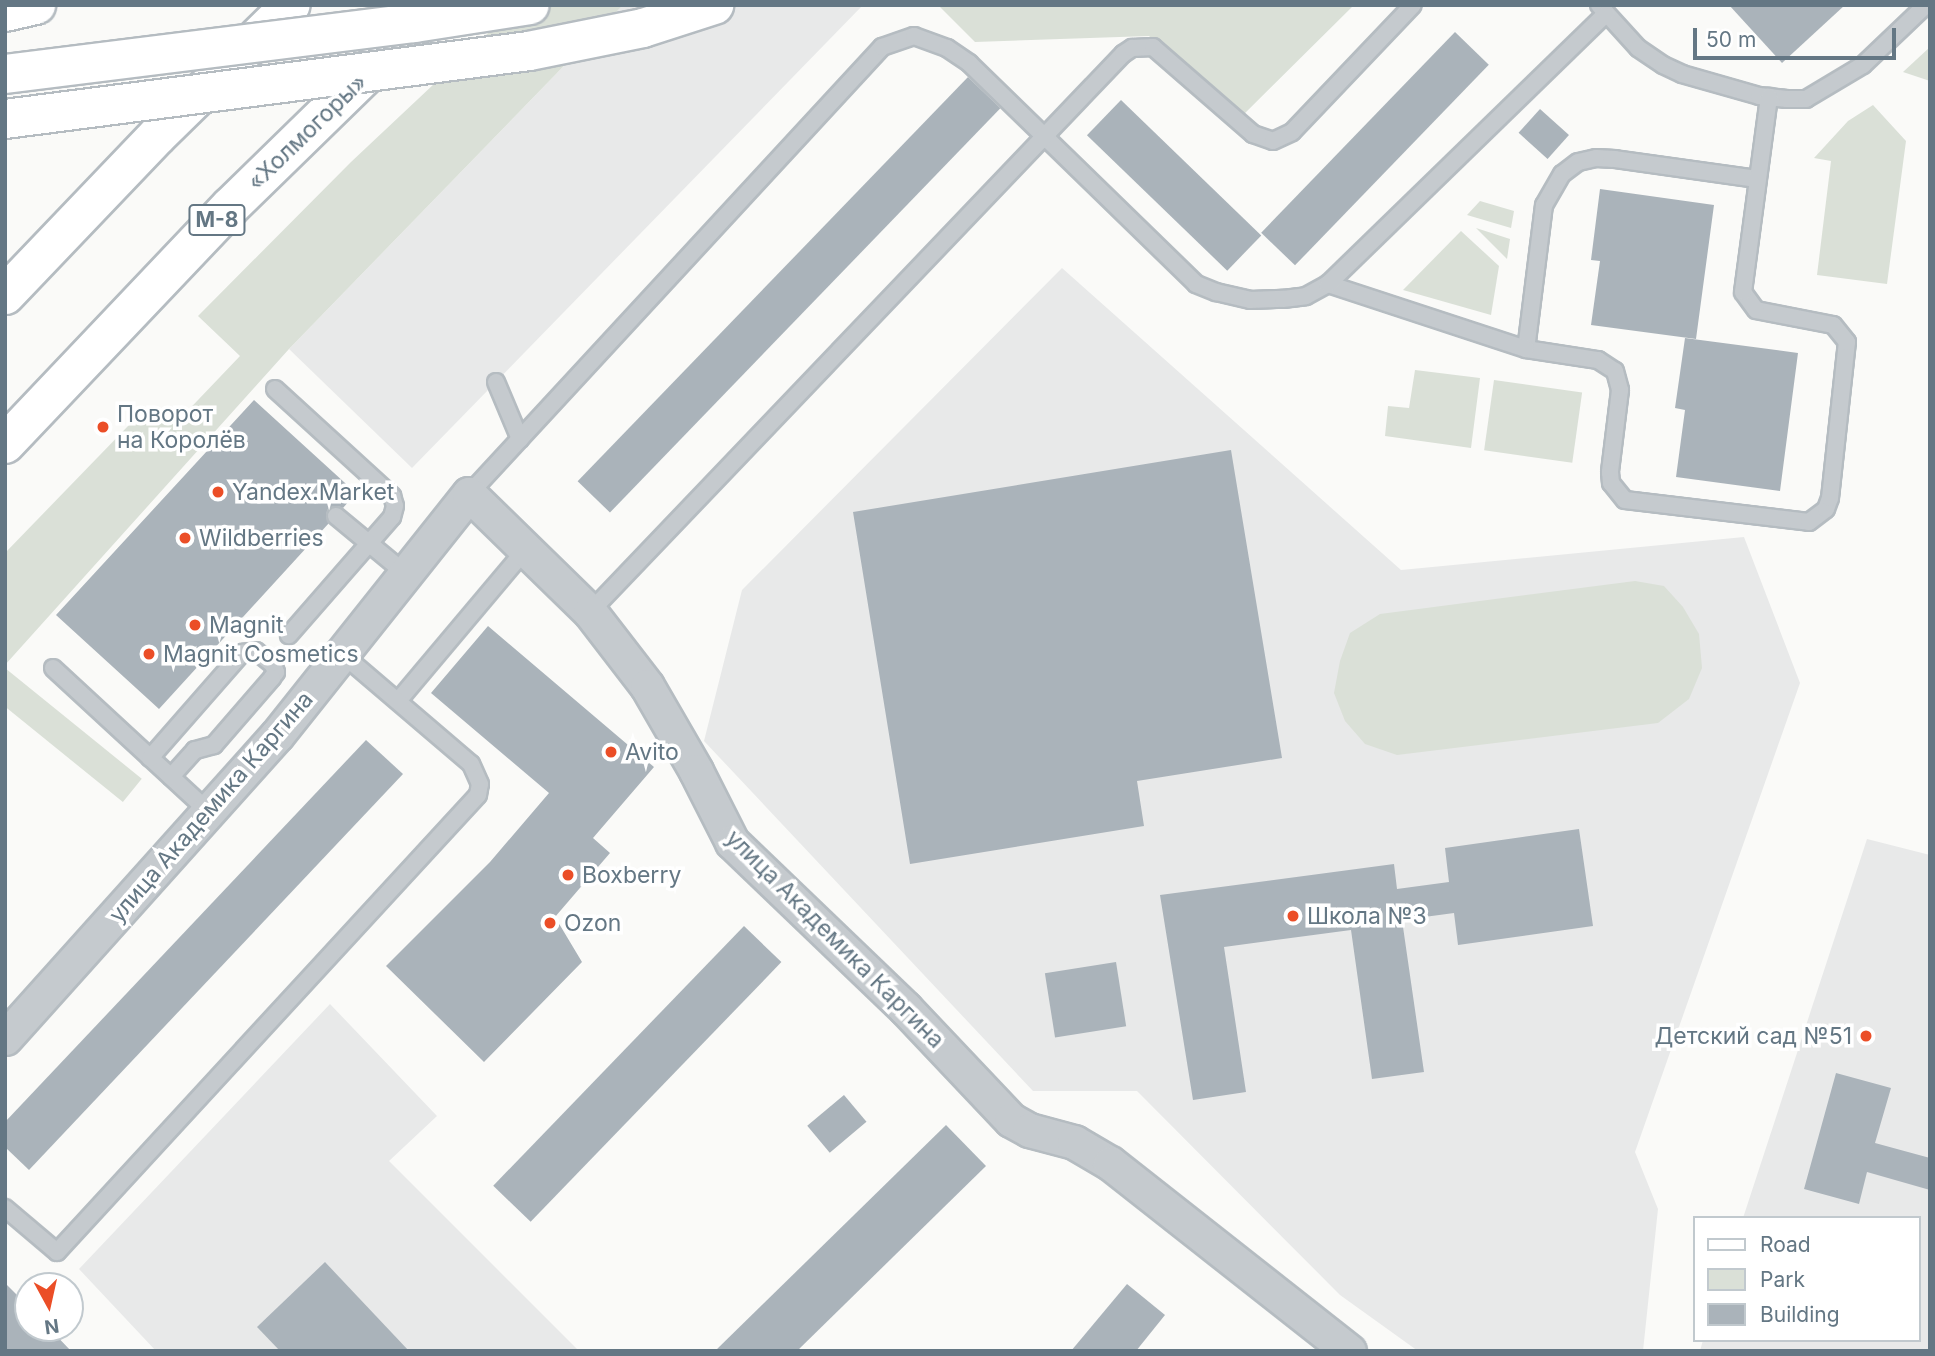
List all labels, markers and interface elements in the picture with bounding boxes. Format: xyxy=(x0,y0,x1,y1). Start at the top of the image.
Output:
scale bar xyxy=(1697,14,1900,58)
text: 50 m xyxy=(1706,27,1756,52)
street label: «Холмогоры» xyxy=(242,68,372,196)
road number: М-8 xyxy=(187,202,247,238)
place label: Поворот на Королёв xyxy=(117,400,246,454)
marker: Поворот на Королёв xyxy=(95,419,111,435)
place label: Yandex.Market xyxy=(232,478,394,506)
marker: Yandex.Market xyxy=(210,484,226,500)
place label: Wildberries xyxy=(199,524,324,552)
marker: Wildberries xyxy=(177,530,193,546)
place label: Magnit xyxy=(209,611,283,639)
marker: Magnit xyxy=(187,617,203,633)
place label: Magnit Cosmetics xyxy=(163,640,359,668)
marker: Magnit Cosmetics xyxy=(141,646,157,662)
street label: улица Академика Каргина xyxy=(103,686,319,928)
place label: Avito xyxy=(625,738,679,766)
marker: Avito xyxy=(603,744,619,760)
street label: улица Академика Каргина xyxy=(720,824,950,1054)
place label: Boxberry xyxy=(582,861,681,889)
marker: Boxberry xyxy=(560,867,576,883)
place label: Школа №3 xyxy=(1307,902,1427,930)
marker: Школа №3 xyxy=(1285,908,1301,924)
place label: Ozon xyxy=(564,909,621,937)
marker: Ozon xyxy=(542,915,558,931)
place label: Детский сад №51 xyxy=(1654,1022,1852,1050)
marker: Детский сад №51 xyxy=(1858,1028,1874,1044)
legend xyxy=(1694,1216,1921,1342)
text: Road xyxy=(1760,1232,1811,1257)
text: Park xyxy=(1760,1267,1805,1292)
north arrow xyxy=(14,1272,84,1342)
text: Building xyxy=(1760,1302,1840,1327)
text: N xyxy=(43,1314,60,1339)

